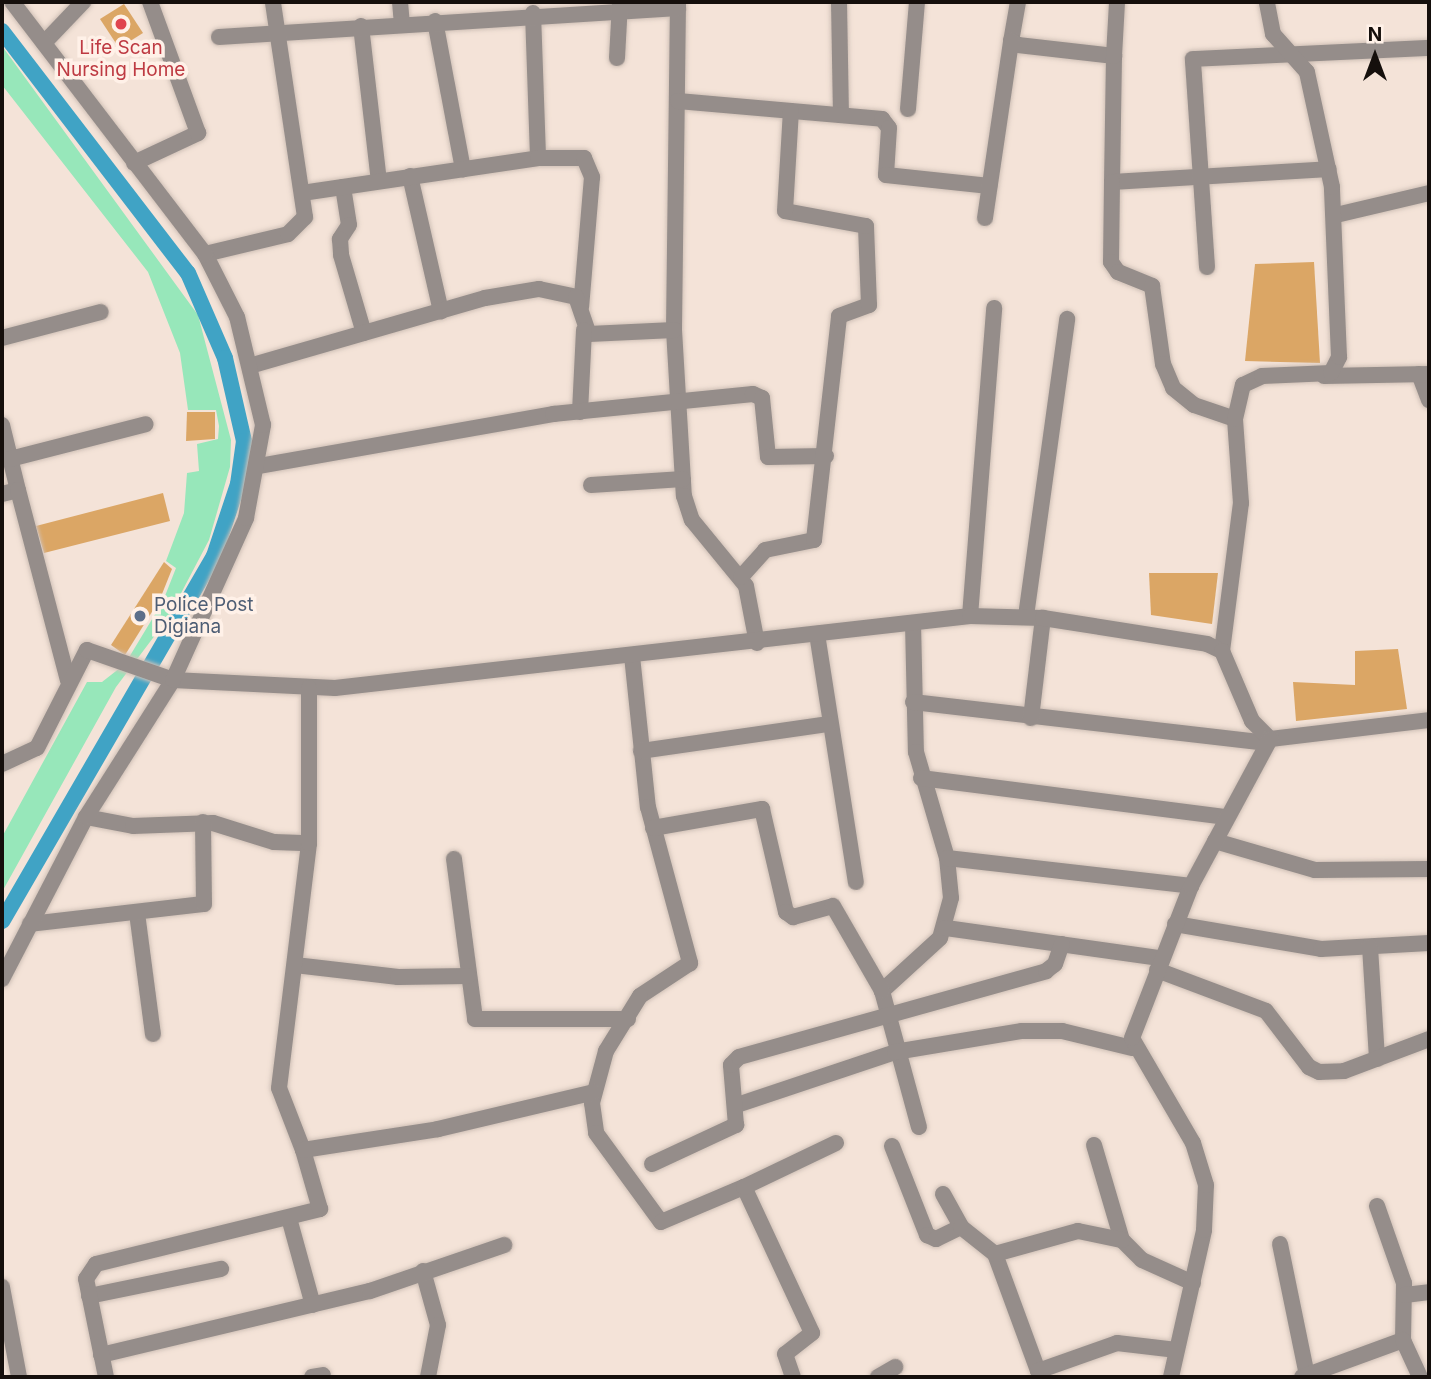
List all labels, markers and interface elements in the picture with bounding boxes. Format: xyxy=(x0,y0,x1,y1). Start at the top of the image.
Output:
marker: Life Scan Nursing Home xyxy=(111,14,131,34)
north arrow xyxy=(1340,21,1410,91)
text: N xyxy=(1368,23,1382,46)
place label: Life Scan Nursing Home xyxy=(57,37,185,81)
place label: Police Post Digiana xyxy=(154,594,254,638)
marker: Police Post Digiana xyxy=(132,608,148,624)

